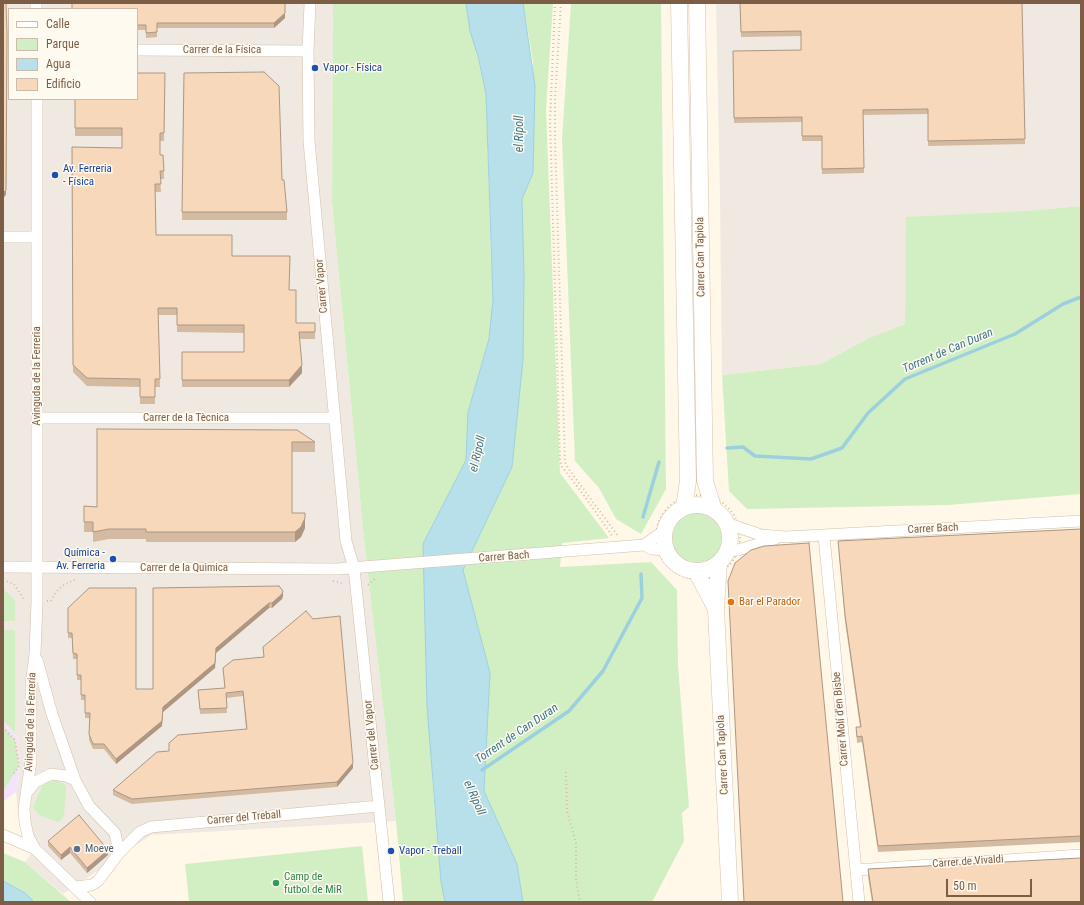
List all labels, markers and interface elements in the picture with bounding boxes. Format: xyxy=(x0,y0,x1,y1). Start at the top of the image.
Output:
legend xyxy=(8,8,138,100)
text: Calle xyxy=(46,17,70,31)
text: Parque xyxy=(46,37,79,51)
street label: Carrer de la Física xyxy=(183,43,261,57)
text: Agua xyxy=(46,57,70,71)
place label: Vapor - Física xyxy=(323,61,382,75)
marker: Vapor - Física xyxy=(310,63,320,73)
text: Edificio xyxy=(46,77,81,91)
water label: el Ripoll xyxy=(513,116,527,152)
place label: Av. Ferreria - Física xyxy=(63,162,112,188)
marker: Av. Ferreria - Física xyxy=(50,170,60,180)
street label: Carrer Can Tapiola xyxy=(694,217,708,297)
street label: Carrer Vapor xyxy=(313,258,331,314)
water label: Torrent de Can Duran xyxy=(901,325,995,377)
street label: Avinguda de la Ferreria xyxy=(30,326,44,426)
street label: Carrer de la Tècnica xyxy=(143,411,229,425)
water label: el Ripoll xyxy=(467,435,489,473)
street label: Carrer Bach xyxy=(907,521,959,537)
place label: Química - Av. Ferreria xyxy=(56,546,105,572)
street label: Carrer Bach xyxy=(478,549,530,565)
marker: Química - Av. Ferreria xyxy=(108,554,118,564)
street label: Carrer de la Quimica xyxy=(140,561,228,575)
place label: Bar el Parador xyxy=(739,595,800,609)
marker: Bar el Parador xyxy=(726,597,736,607)
street label: Carrer Molí d'en Bisbe xyxy=(830,671,852,767)
street label: Avinguda de la Ferreria xyxy=(23,672,39,772)
street label: Carrer del Vapor xyxy=(362,699,382,771)
water label: Torrent de Can Duran xyxy=(473,701,561,767)
street label: Carrer Can Tapiola xyxy=(714,715,732,795)
water label: el Ripoll xyxy=(460,778,488,818)
street label: Carrer del Treball xyxy=(206,808,282,828)
place label: Moeve xyxy=(85,842,114,856)
marker: Moeve xyxy=(72,844,82,854)
place label: Vapor - Treball xyxy=(399,844,462,858)
marker: Vapor - Treball xyxy=(386,846,396,856)
street label: Carrer de Vivaldi xyxy=(932,853,1004,871)
place label: Camp de futbol de MiR xyxy=(284,870,342,896)
scale bar xyxy=(948,871,1034,897)
marker: Camp de futbol de MiR xyxy=(271,878,281,888)
text: 50 m xyxy=(953,879,977,893)

